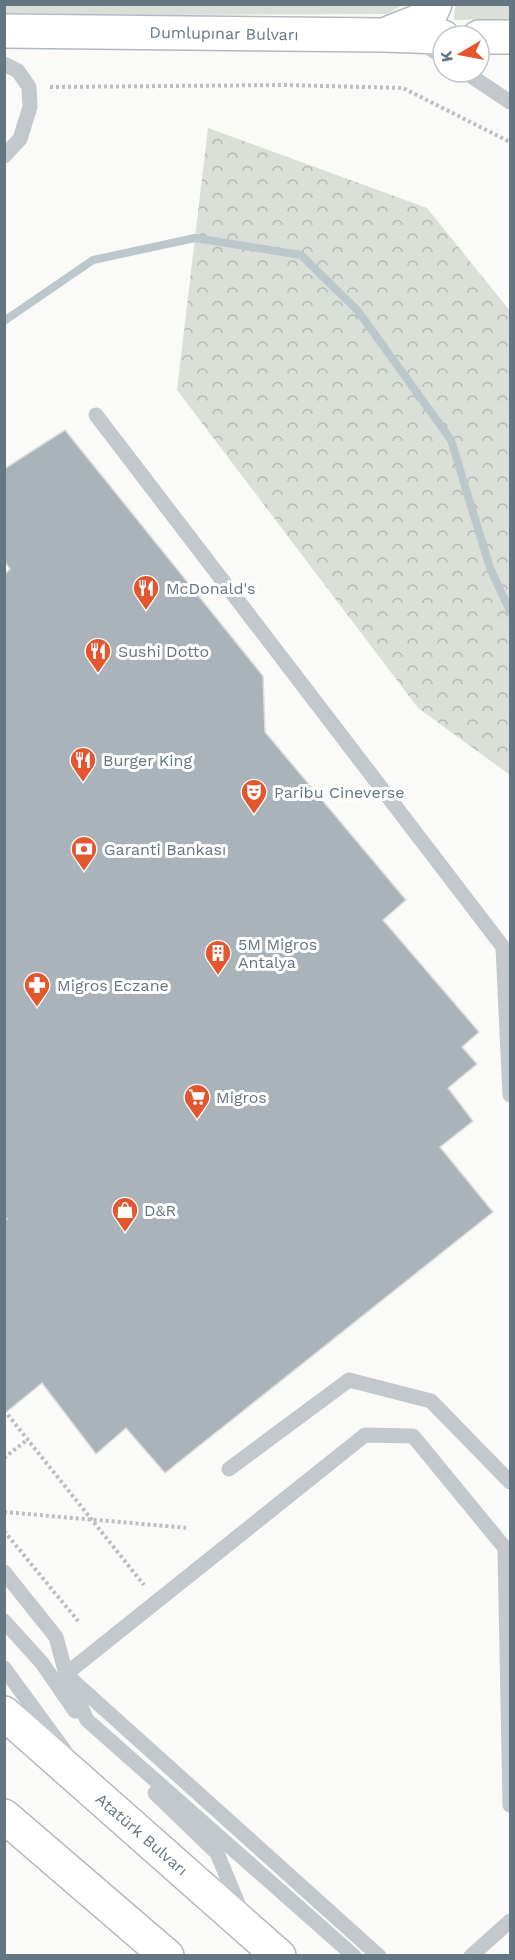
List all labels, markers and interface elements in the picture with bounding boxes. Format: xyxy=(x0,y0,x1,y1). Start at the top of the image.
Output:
street label: Dumlupınar Bulvarı xyxy=(149,23,299,44)
north arrow xyxy=(431,24,491,84)
text: K xyxy=(436,49,457,64)
restaurant icon: McDonald's xyxy=(131,573,161,611)
place label: McDonald's xyxy=(166,579,256,598)
restaurant icon: Sushi Dotto xyxy=(83,636,113,674)
place label: Sushi Dotto xyxy=(118,642,209,661)
restaurant icon: Burger King xyxy=(68,745,98,783)
place label: Burger King xyxy=(103,751,192,770)
theatre icon: Paribu Cineverse xyxy=(239,777,269,815)
place label: Paribu Cineverse xyxy=(274,783,405,802)
bank icon: Garanti Bankası xyxy=(69,834,99,872)
place label: Garanti Bankası xyxy=(104,840,226,859)
place label: 5M Migros Antalya xyxy=(238,935,317,972)
building icon: 5M Migros Antalya xyxy=(203,938,233,976)
pharmacy icon: Migros Eczane xyxy=(22,970,52,1008)
place label: Migros Eczane xyxy=(57,976,169,995)
supermarket icon: Migros xyxy=(182,1082,212,1120)
place label: Migros xyxy=(216,1088,267,1107)
shop icon: D&R xyxy=(110,1195,140,1233)
place label: D&R xyxy=(144,1201,176,1220)
street label: Atatürk Bulvarı xyxy=(92,1789,192,1879)

